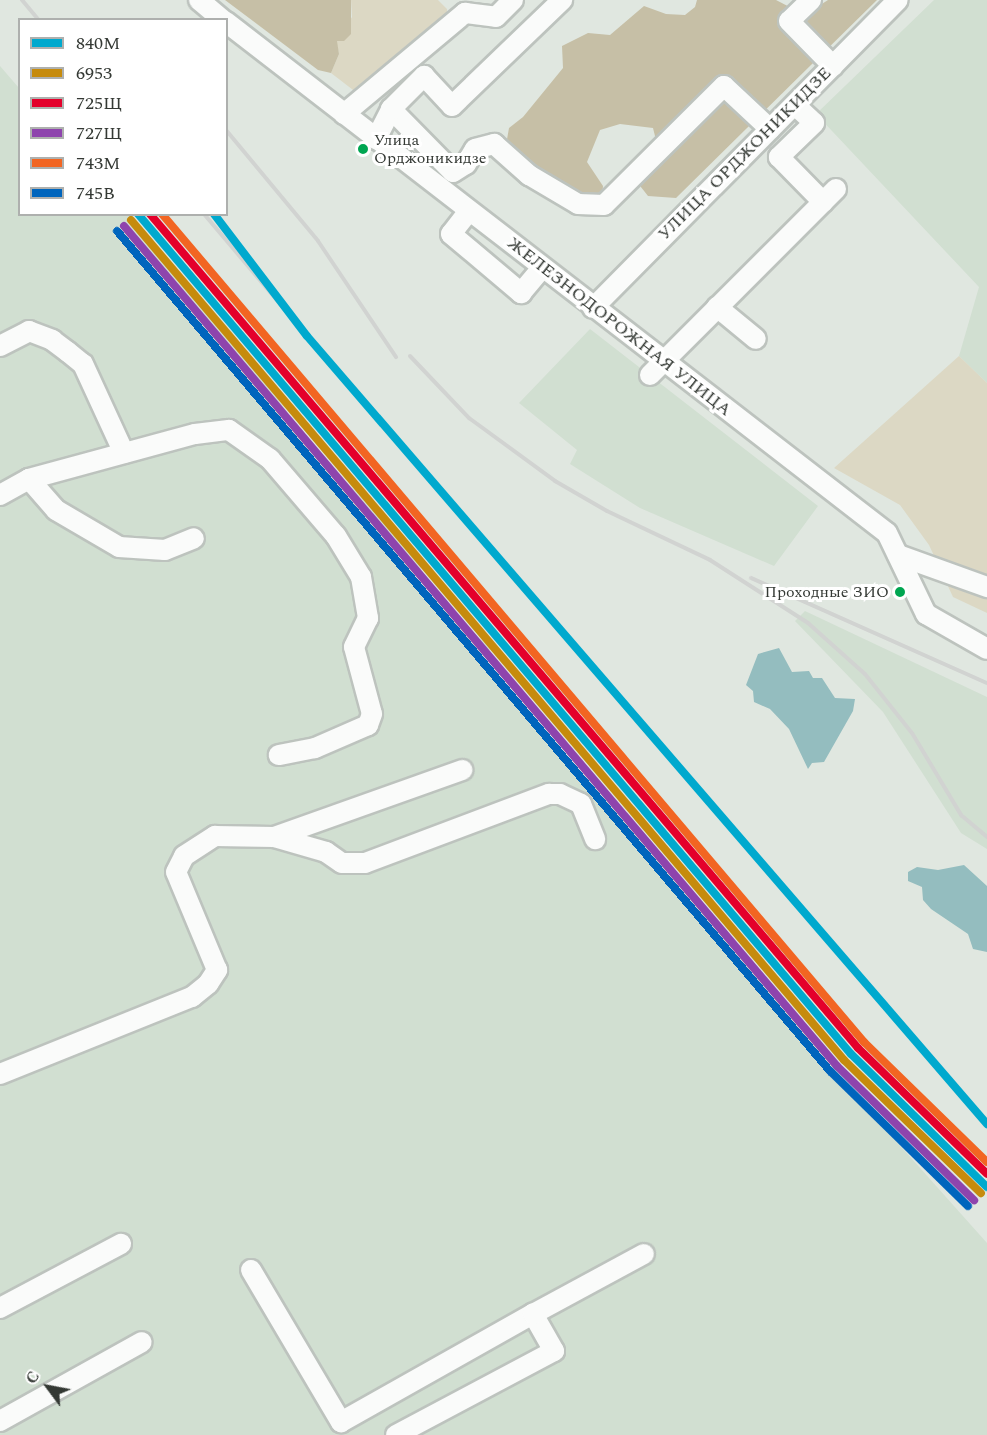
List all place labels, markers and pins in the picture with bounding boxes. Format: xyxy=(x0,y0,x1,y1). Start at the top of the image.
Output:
place label: Улица Орджоникидзе xyxy=(374,130,486,168)
marker: Улица Орджоникидзе xyxy=(357,143,369,155)
place label: Проходные ЗИО xyxy=(764,582,889,602)
marker: Проходные ЗИО xyxy=(894,586,906,598)

